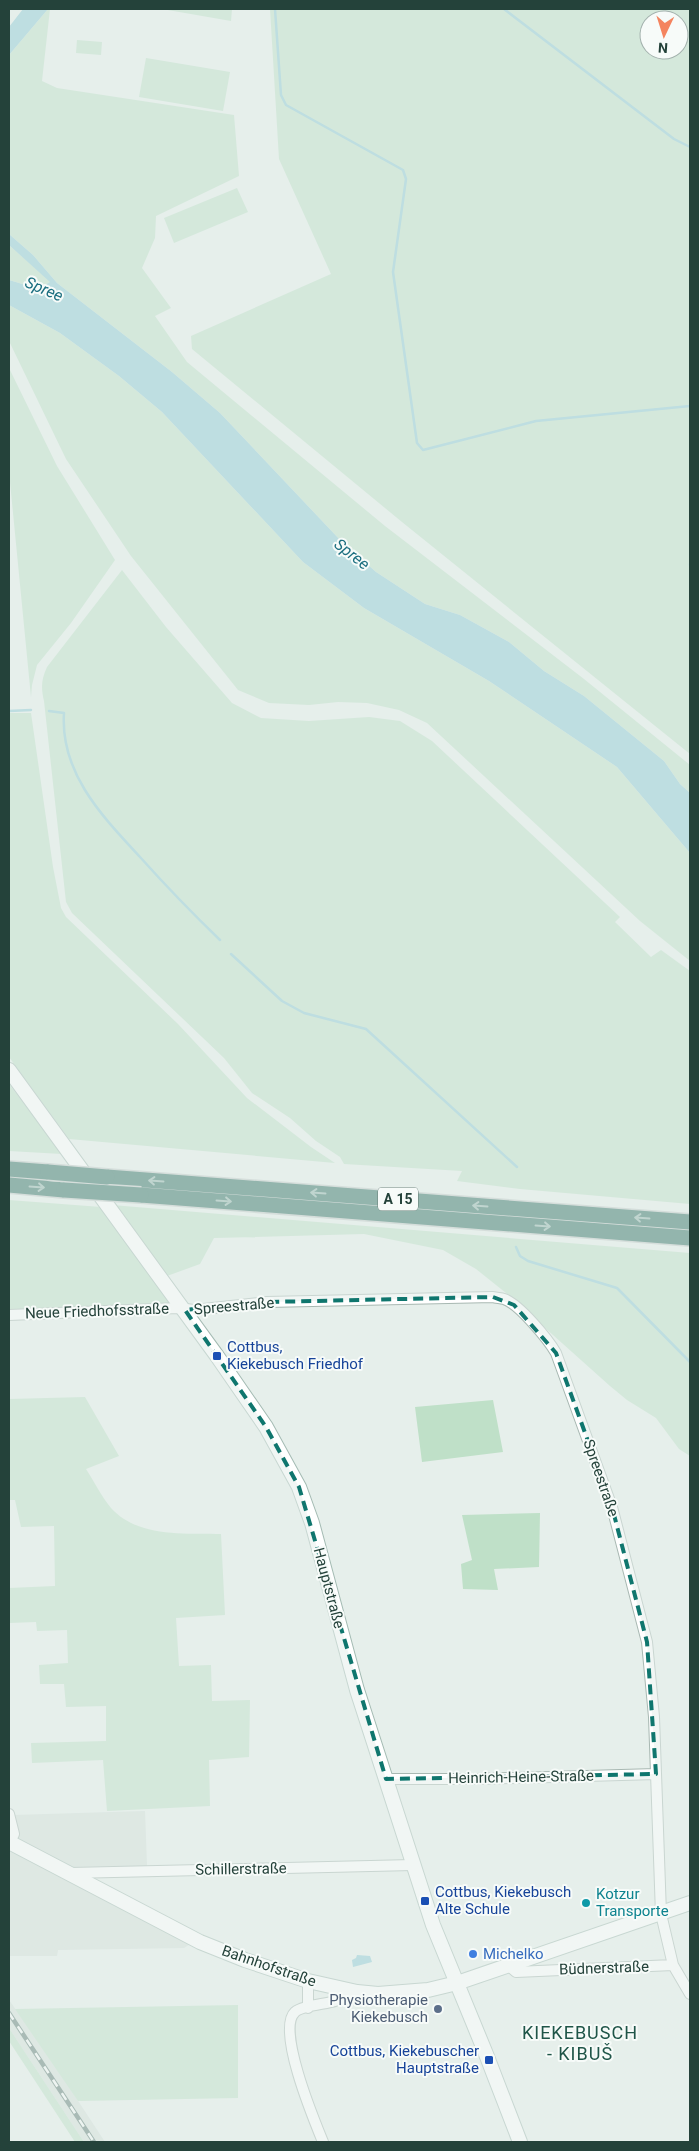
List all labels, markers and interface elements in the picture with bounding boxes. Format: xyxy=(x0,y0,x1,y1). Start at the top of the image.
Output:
north arrow xyxy=(639,10,689,60)
text: N xyxy=(658,40,669,56)
water label: Spree xyxy=(22,273,66,305)
water label: Spree xyxy=(331,534,373,574)
one-way arrow xyxy=(148,1176,164,1185)
one-way arrow xyxy=(28,1183,44,1192)
one-way arrow xyxy=(310,1188,326,1198)
road number: A 15 xyxy=(378,1188,418,1210)
one-way arrow xyxy=(216,1197,232,1206)
one-way arrow xyxy=(472,1201,488,1210)
one-way arrow xyxy=(634,1214,650,1223)
one-way arrow xyxy=(535,1222,551,1231)
street label: Spreestraße xyxy=(193,1294,275,1318)
street label: Neue Friedhofsstraße xyxy=(25,1299,169,1323)
place label: Cottbus, Kiekebusch Friedhof xyxy=(227,1338,364,1373)
marker: Cottbus, Kiekebusch Friedhof xyxy=(211,1350,223,1362)
street label: Spreestraße xyxy=(579,1437,623,1519)
street label: Hauptstraße xyxy=(310,1546,348,1630)
street label: Heinrich-Heine-Straße xyxy=(448,1767,594,1787)
street label: Schillerstraße xyxy=(195,1859,287,1879)
place label: Cottbus, Kiekebusch Alte Schule xyxy=(435,1883,571,1918)
place label: Kotzur Transporte xyxy=(596,1885,669,1920)
marker: Cottbus, Kiekebusch Alte Schule xyxy=(419,1895,431,1907)
marker: Kotzur Transporte xyxy=(580,1897,592,1909)
street label: Bahnhofstraße xyxy=(219,1941,319,1991)
place label: Michelko xyxy=(483,1945,544,1963)
marker: Michelko xyxy=(467,1948,479,1960)
street label: Büdnerstraße xyxy=(559,1957,649,1979)
place label: Physiotherapie Kiekebusch xyxy=(329,1991,428,2026)
marker: Physiotherapie Kiekebusch xyxy=(432,2003,444,2015)
district label: KIEKEBUSCH - KIBUŠ xyxy=(522,2022,638,2064)
place label: Cottbus, Kiekebuscher Hauptstraße xyxy=(330,2042,479,2077)
marker: Cottbus, Kiekebuscher Hauptstraße xyxy=(483,2054,495,2066)

